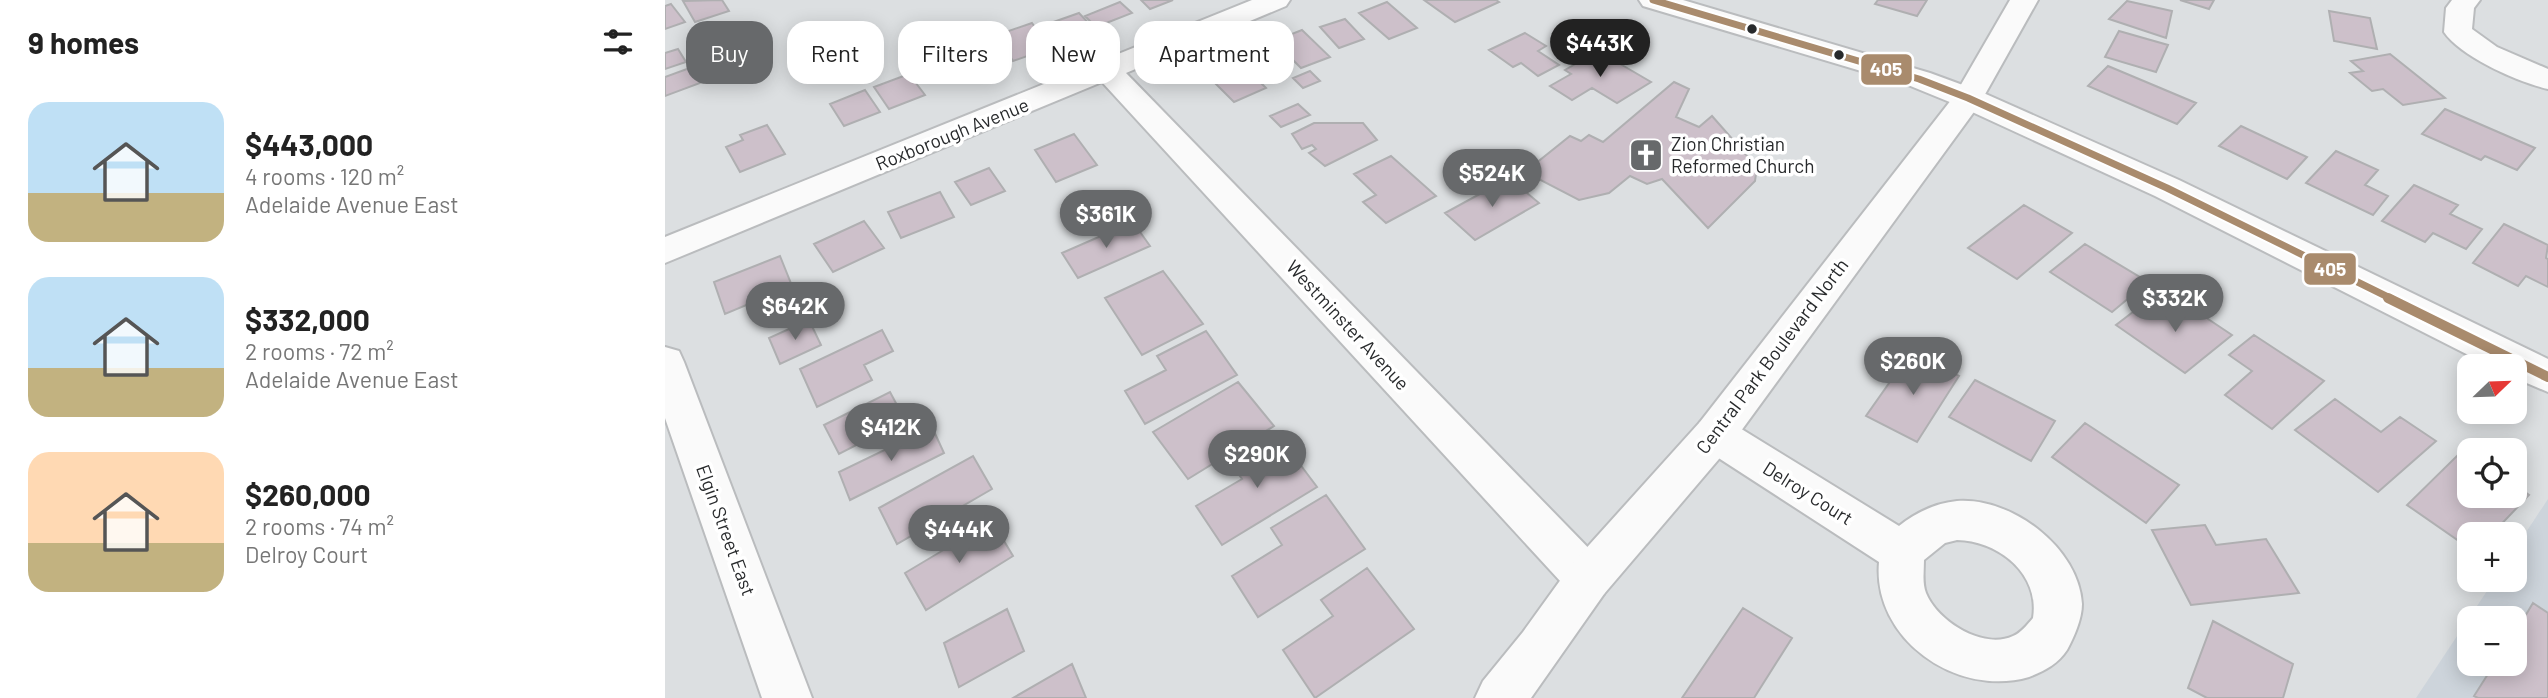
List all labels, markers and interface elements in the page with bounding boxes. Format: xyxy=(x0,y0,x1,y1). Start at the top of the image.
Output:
pin: $443K xyxy=(1551,20,1649,79)
chip: Buy xyxy=(686,21,773,84)
chip: Rent xyxy=(787,21,884,84)
chip: Filters xyxy=(898,21,1012,84)
chip: New xyxy=(1026,21,1120,84)
chip: Apartment xyxy=(1134,21,1294,84)
unlabelled marker xyxy=(1745,22,1759,36)
icon: filters xyxy=(599,23,637,61)
text: 9 homes xyxy=(28,24,139,60)
text: $443K xyxy=(1566,28,1634,56)
unlabelled marker xyxy=(1832,48,1846,62)
line badge: 405 xyxy=(1860,53,1913,86)
text: 405 xyxy=(1870,57,1902,80)
street label: Roxborough Avenue xyxy=(872,92,1032,175)
text: $443,000 xyxy=(245,126,373,162)
icon: home xyxy=(84,130,168,214)
place label: Zion Christian Reformed Church xyxy=(1671,132,1815,177)
church icon: Zion Christian Reformed Church xyxy=(1627,136,1665,174)
pin: $524K xyxy=(1443,150,1541,209)
text: $524K xyxy=(1459,158,1525,186)
text: 4 rooms · 120 m² xyxy=(245,162,404,190)
text: Adelaide Avenue East xyxy=(245,190,459,218)
pin: $361K xyxy=(1057,190,1155,250)
text: $361K xyxy=(1076,199,1136,227)
line badge: 405 xyxy=(2303,252,2357,286)
street label: Central Park Boulevard North xyxy=(1691,254,1853,458)
street label: Westminster Avenue xyxy=(1282,255,1415,394)
text: 405 xyxy=(2314,257,2346,280)
pin: $332K xyxy=(2126,274,2224,334)
pin: $642K xyxy=(746,282,844,342)
text: $332K xyxy=(2142,283,2208,311)
text: $642K xyxy=(762,291,828,319)
text: $332,000 xyxy=(245,301,370,337)
icon: home xyxy=(84,305,168,389)
text: 2 rooms · 72 m² xyxy=(245,337,394,365)
pin: $260K xyxy=(1864,338,1962,397)
text: $260K xyxy=(1880,346,1946,374)
north arrow xyxy=(2457,354,2527,424)
map controls xyxy=(2457,354,2527,676)
text: Adelaide Avenue East xyxy=(245,365,459,393)
pin: $412K xyxy=(842,404,940,463)
text: $412K xyxy=(861,412,921,440)
pin: $290K xyxy=(1208,430,1306,490)
button: locate xyxy=(2457,438,2527,508)
text: $290K xyxy=(1224,439,1290,467)
street label: Delroy Court xyxy=(1759,456,1858,529)
street label: Elgin Street East xyxy=(692,461,761,599)
text: $260,000 xyxy=(245,476,371,512)
icon: home xyxy=(84,480,168,564)
pin: $444K xyxy=(910,505,1008,565)
text: 2 rooms · 74 m² xyxy=(245,512,394,540)
text: $444K xyxy=(924,514,994,542)
button: + xyxy=(2457,522,2527,592)
text: Delroy Court xyxy=(245,540,368,568)
button: − xyxy=(2457,606,2527,676)

